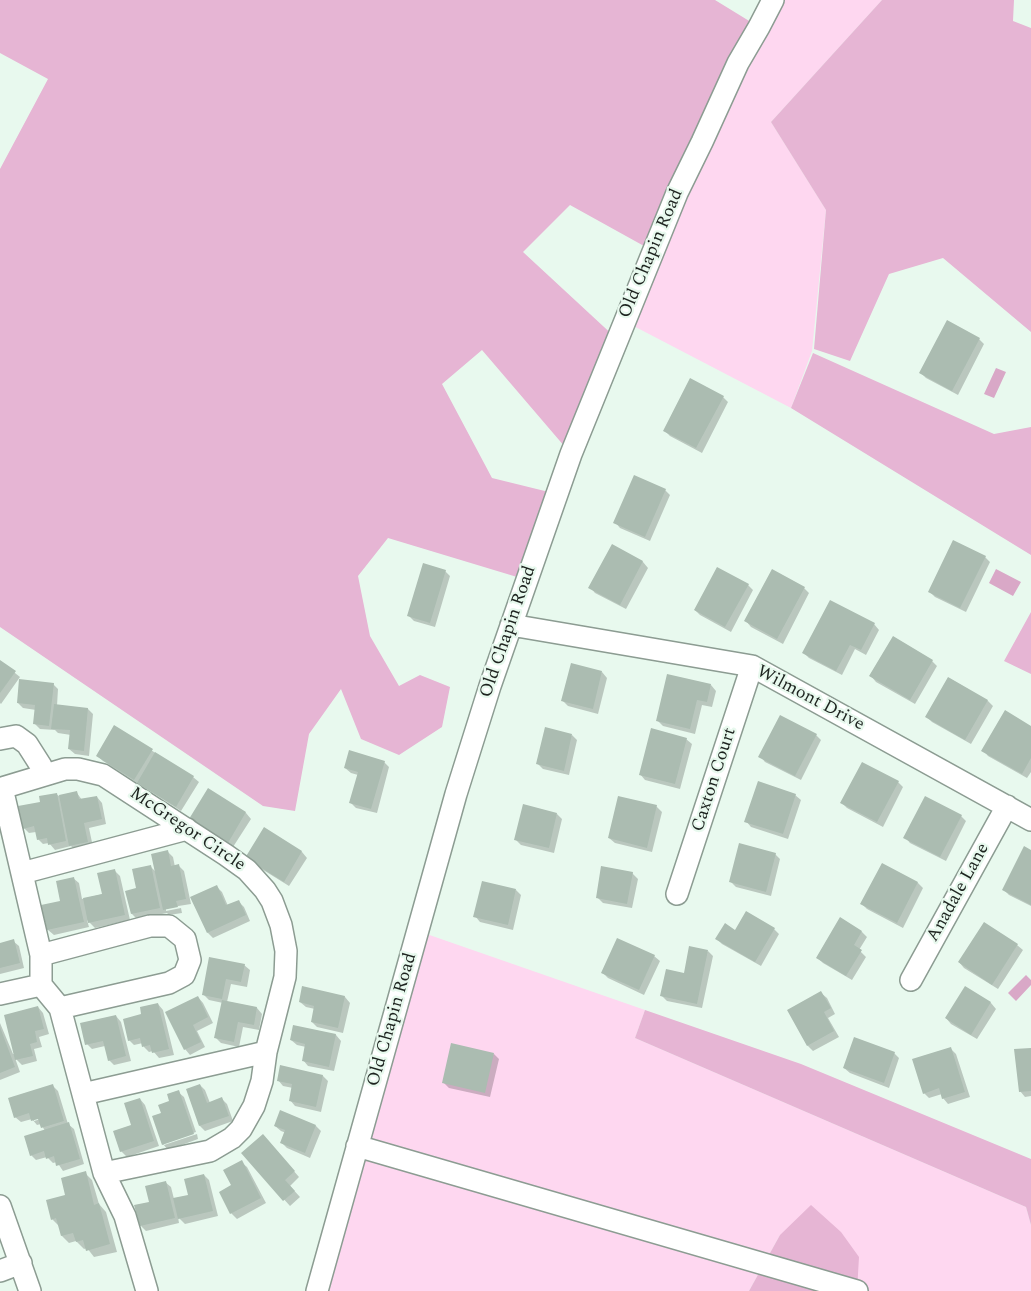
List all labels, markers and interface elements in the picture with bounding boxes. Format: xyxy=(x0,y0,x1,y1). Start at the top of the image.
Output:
street label: Old Chapin Road xyxy=(615,186,689,322)
street label: Old Chapin Road xyxy=(476,563,542,701)
street label: Wilmont Drive xyxy=(752,662,868,736)
street label: Caxton Court xyxy=(688,725,742,835)
street label: McGregor Circle xyxy=(125,783,249,877)
street label: Anadale Lane xyxy=(923,840,995,946)
street label: Old Chapin Road xyxy=(364,951,422,1089)

